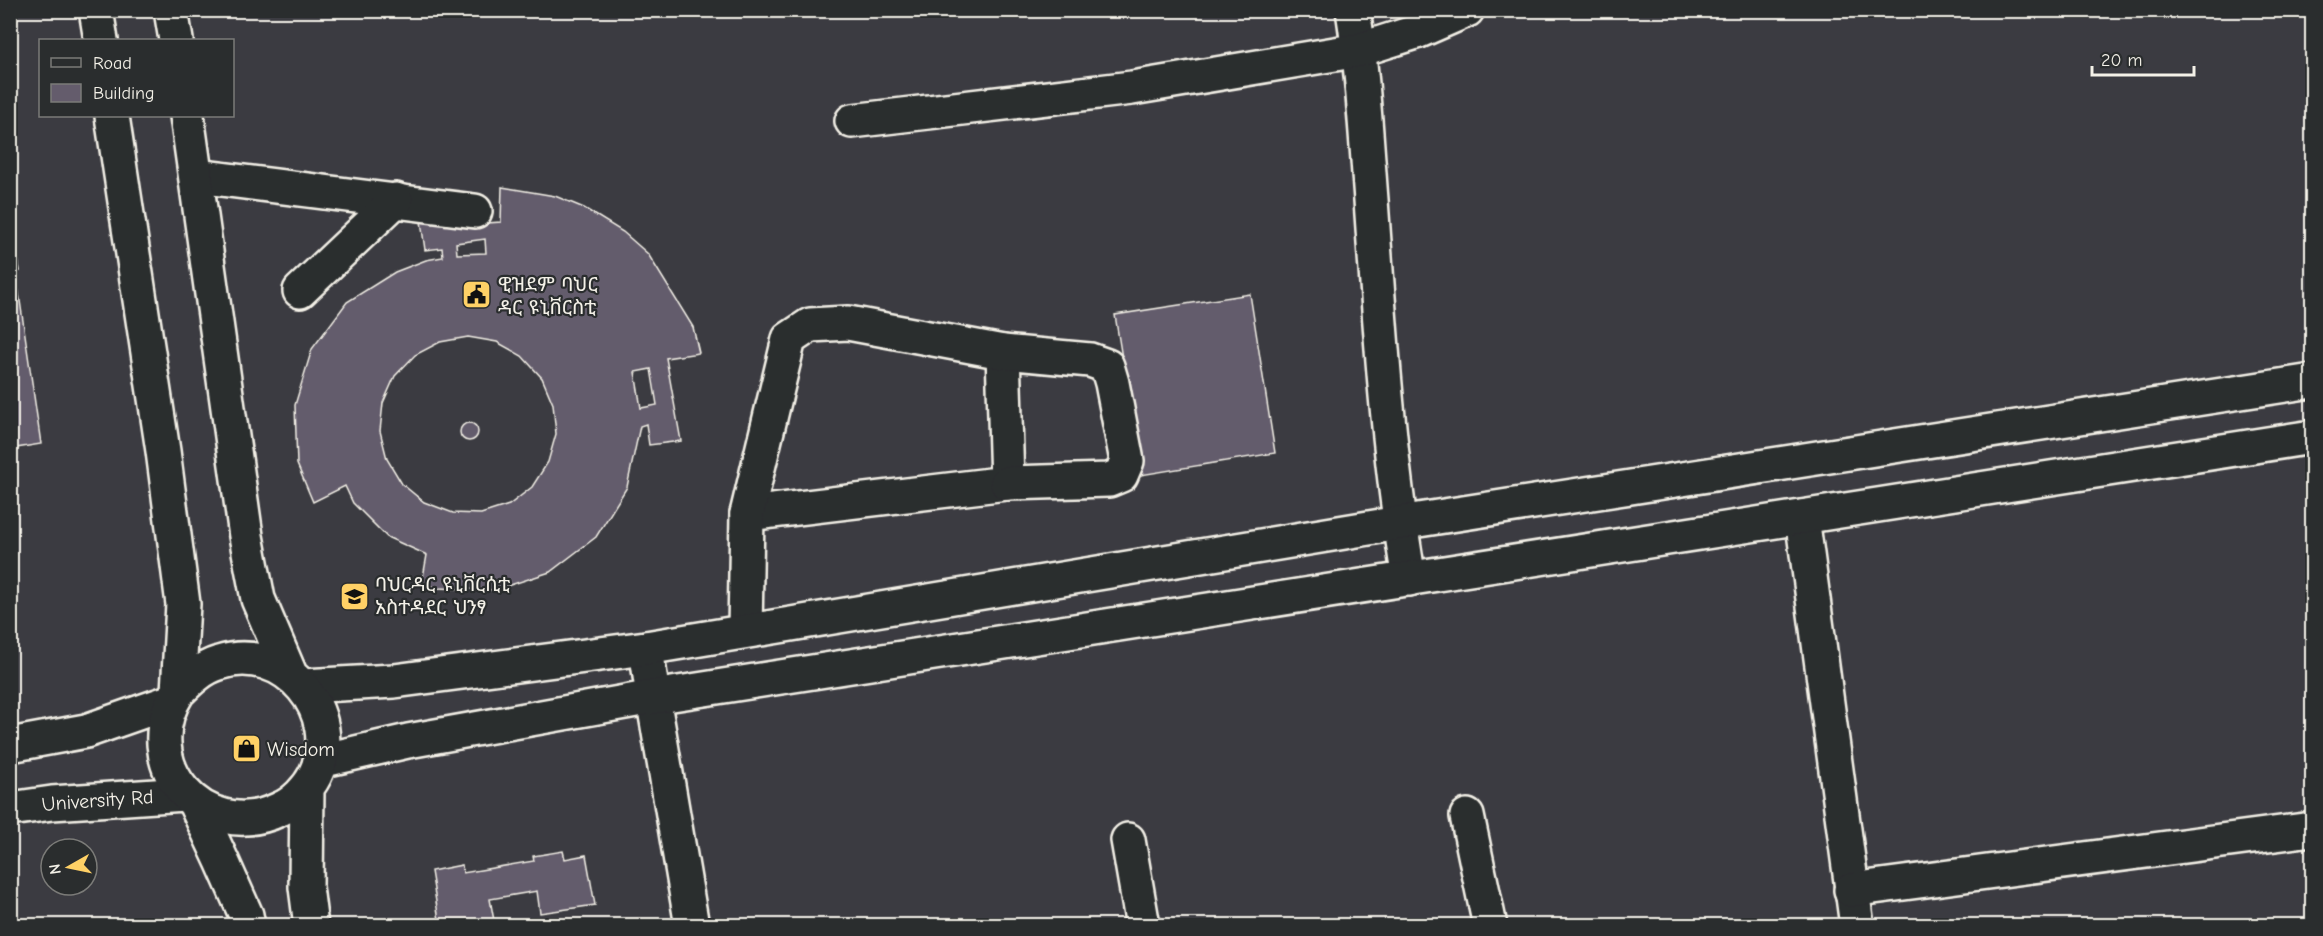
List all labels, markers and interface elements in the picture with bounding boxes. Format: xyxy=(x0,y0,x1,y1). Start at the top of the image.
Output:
legend xyxy=(39,39,234,117)
scale bar xyxy=(2092,39,2194,77)
text: 20 m xyxy=(2101,50,2142,71)
text: Road xyxy=(93,53,132,74)
text: Building xyxy=(93,83,155,104)
place label: ዊዝደም ባህር ዳር ዩኒቨርስቲ xyxy=(498,273,598,319)
public building icon: ዊዝደም ባህር ዳር ዩኒቨርስቲ xyxy=(461,279,493,311)
place label: ባህርዳር ዩኒቨርሲቲ አስተዳደር ህንፃ xyxy=(375,573,510,619)
school or university icon: ባህርዳር ዩኒቨርሲቲ አስተዳደር ህንፃ xyxy=(338,580,370,612)
shop icon: Wisdom xyxy=(230,733,262,765)
place label: Wisdom xyxy=(267,738,335,761)
street label: University Rd xyxy=(40,785,154,816)
north arrow xyxy=(39,837,99,897)
text: N xyxy=(45,863,65,876)

